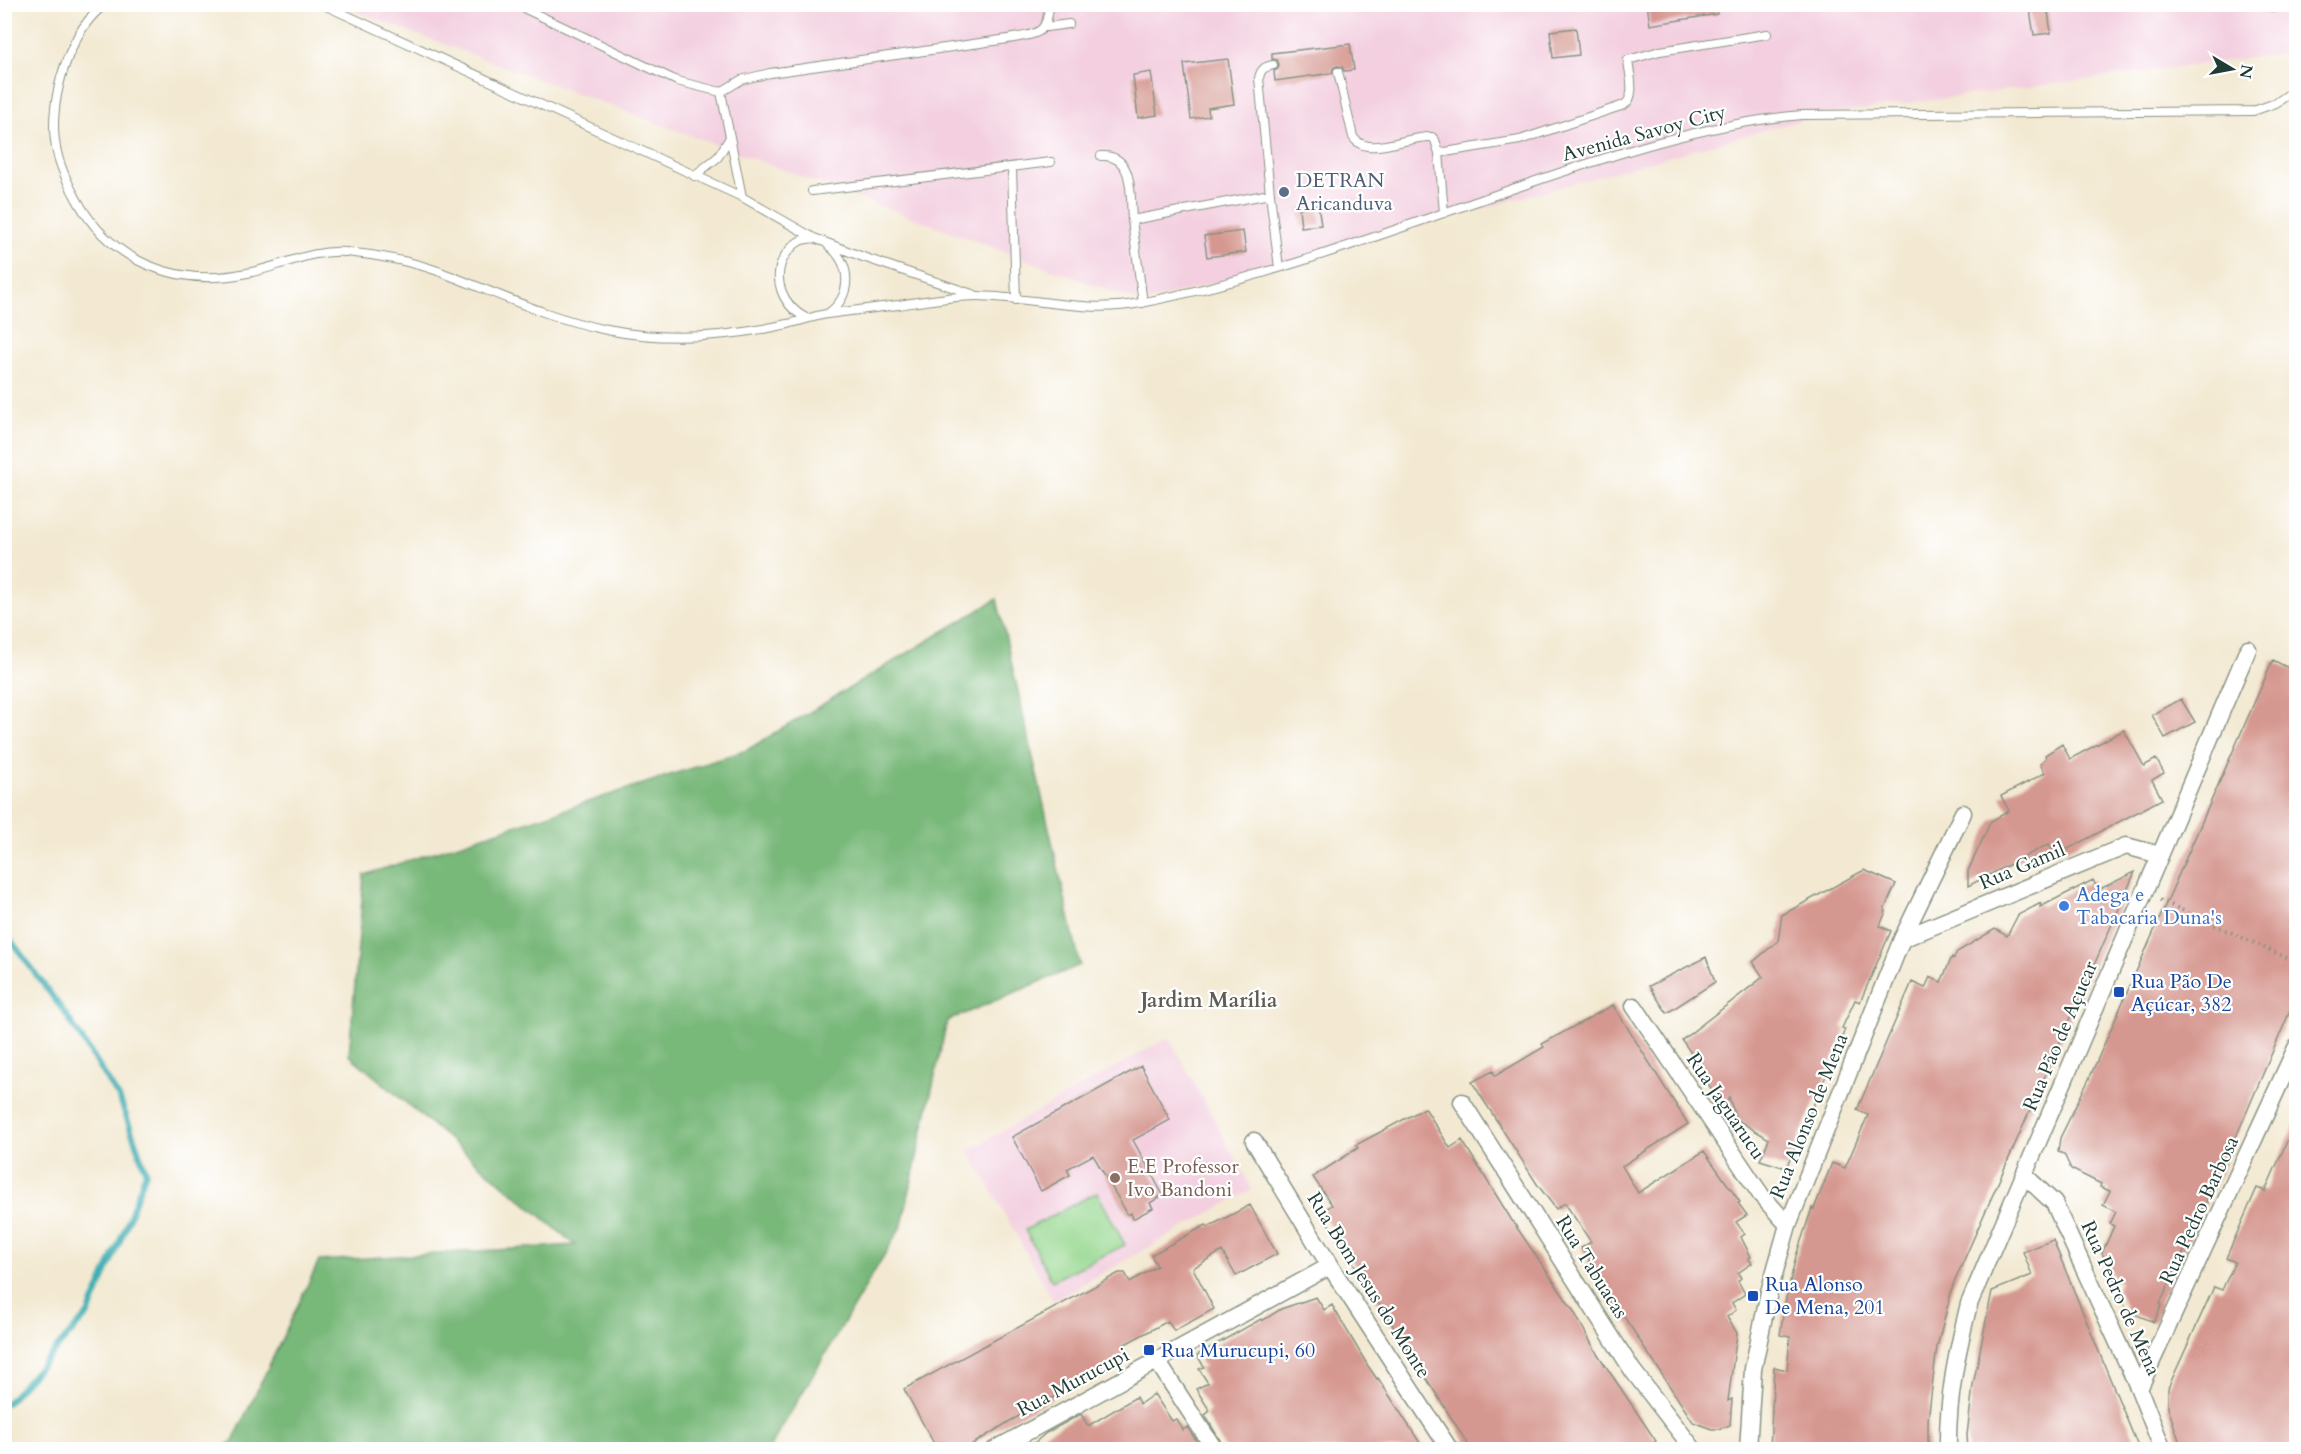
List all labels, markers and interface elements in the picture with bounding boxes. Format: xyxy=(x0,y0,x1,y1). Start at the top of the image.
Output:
north arrow xyxy=(2202,39,2262,99)
text: N xyxy=(2234,63,2258,80)
street label: Avenida Savoy City xyxy=(1559,98,1729,168)
place label: DETRAN Aricanduva xyxy=(1296,167,1393,217)
marker: DETRAN Aricanduva xyxy=(1277,185,1291,199)
street label: Rua Gamil xyxy=(1975,836,2069,896)
place label: Adega e Tabacaria Duna's xyxy=(2076,881,2222,931)
marker: Adega e Tabacaria Duna's xyxy=(2057,899,2071,913)
street label: Rua Pão de Açucar xyxy=(2016,956,2104,1115)
place label: Rua Pão De Açúcar, 382 xyxy=(2131,968,2232,1018)
marker: Rua Pão De Açúcar, 382 xyxy=(2112,985,2126,999)
district label: Jardim Marília xyxy=(1137,986,1278,1015)
street label: Rua Alonso de Mena xyxy=(1763,1029,1855,1203)
street label: Rua Jaguarucu xyxy=(1680,1047,1772,1165)
street label: Rua Pedro Barbosa xyxy=(2153,1131,2245,1288)
place label: E.E Professor Ivo Bandoni xyxy=(1127,1153,1239,1203)
marker: E.E Professor Ivo Bandoni xyxy=(1108,1171,1122,1185)
street label: Rua Bom Jesus do Monte xyxy=(1301,1187,1437,1383)
street label: Rua Tabuacas xyxy=(1550,1210,1634,1324)
street label: Rua Pedro de Mena xyxy=(2075,1216,2167,1380)
place label: Rua Alonso De Mena, 201 xyxy=(1765,1271,1885,1321)
marker: Rua Alonso De Mena, 201 xyxy=(1746,1289,1760,1303)
place label: Rua Murucupi, 60 xyxy=(1161,1337,1315,1364)
street label: Rua Murucupi xyxy=(1012,1341,1134,1423)
marker: Rua Murucupi, 60 xyxy=(1142,1343,1156,1357)

